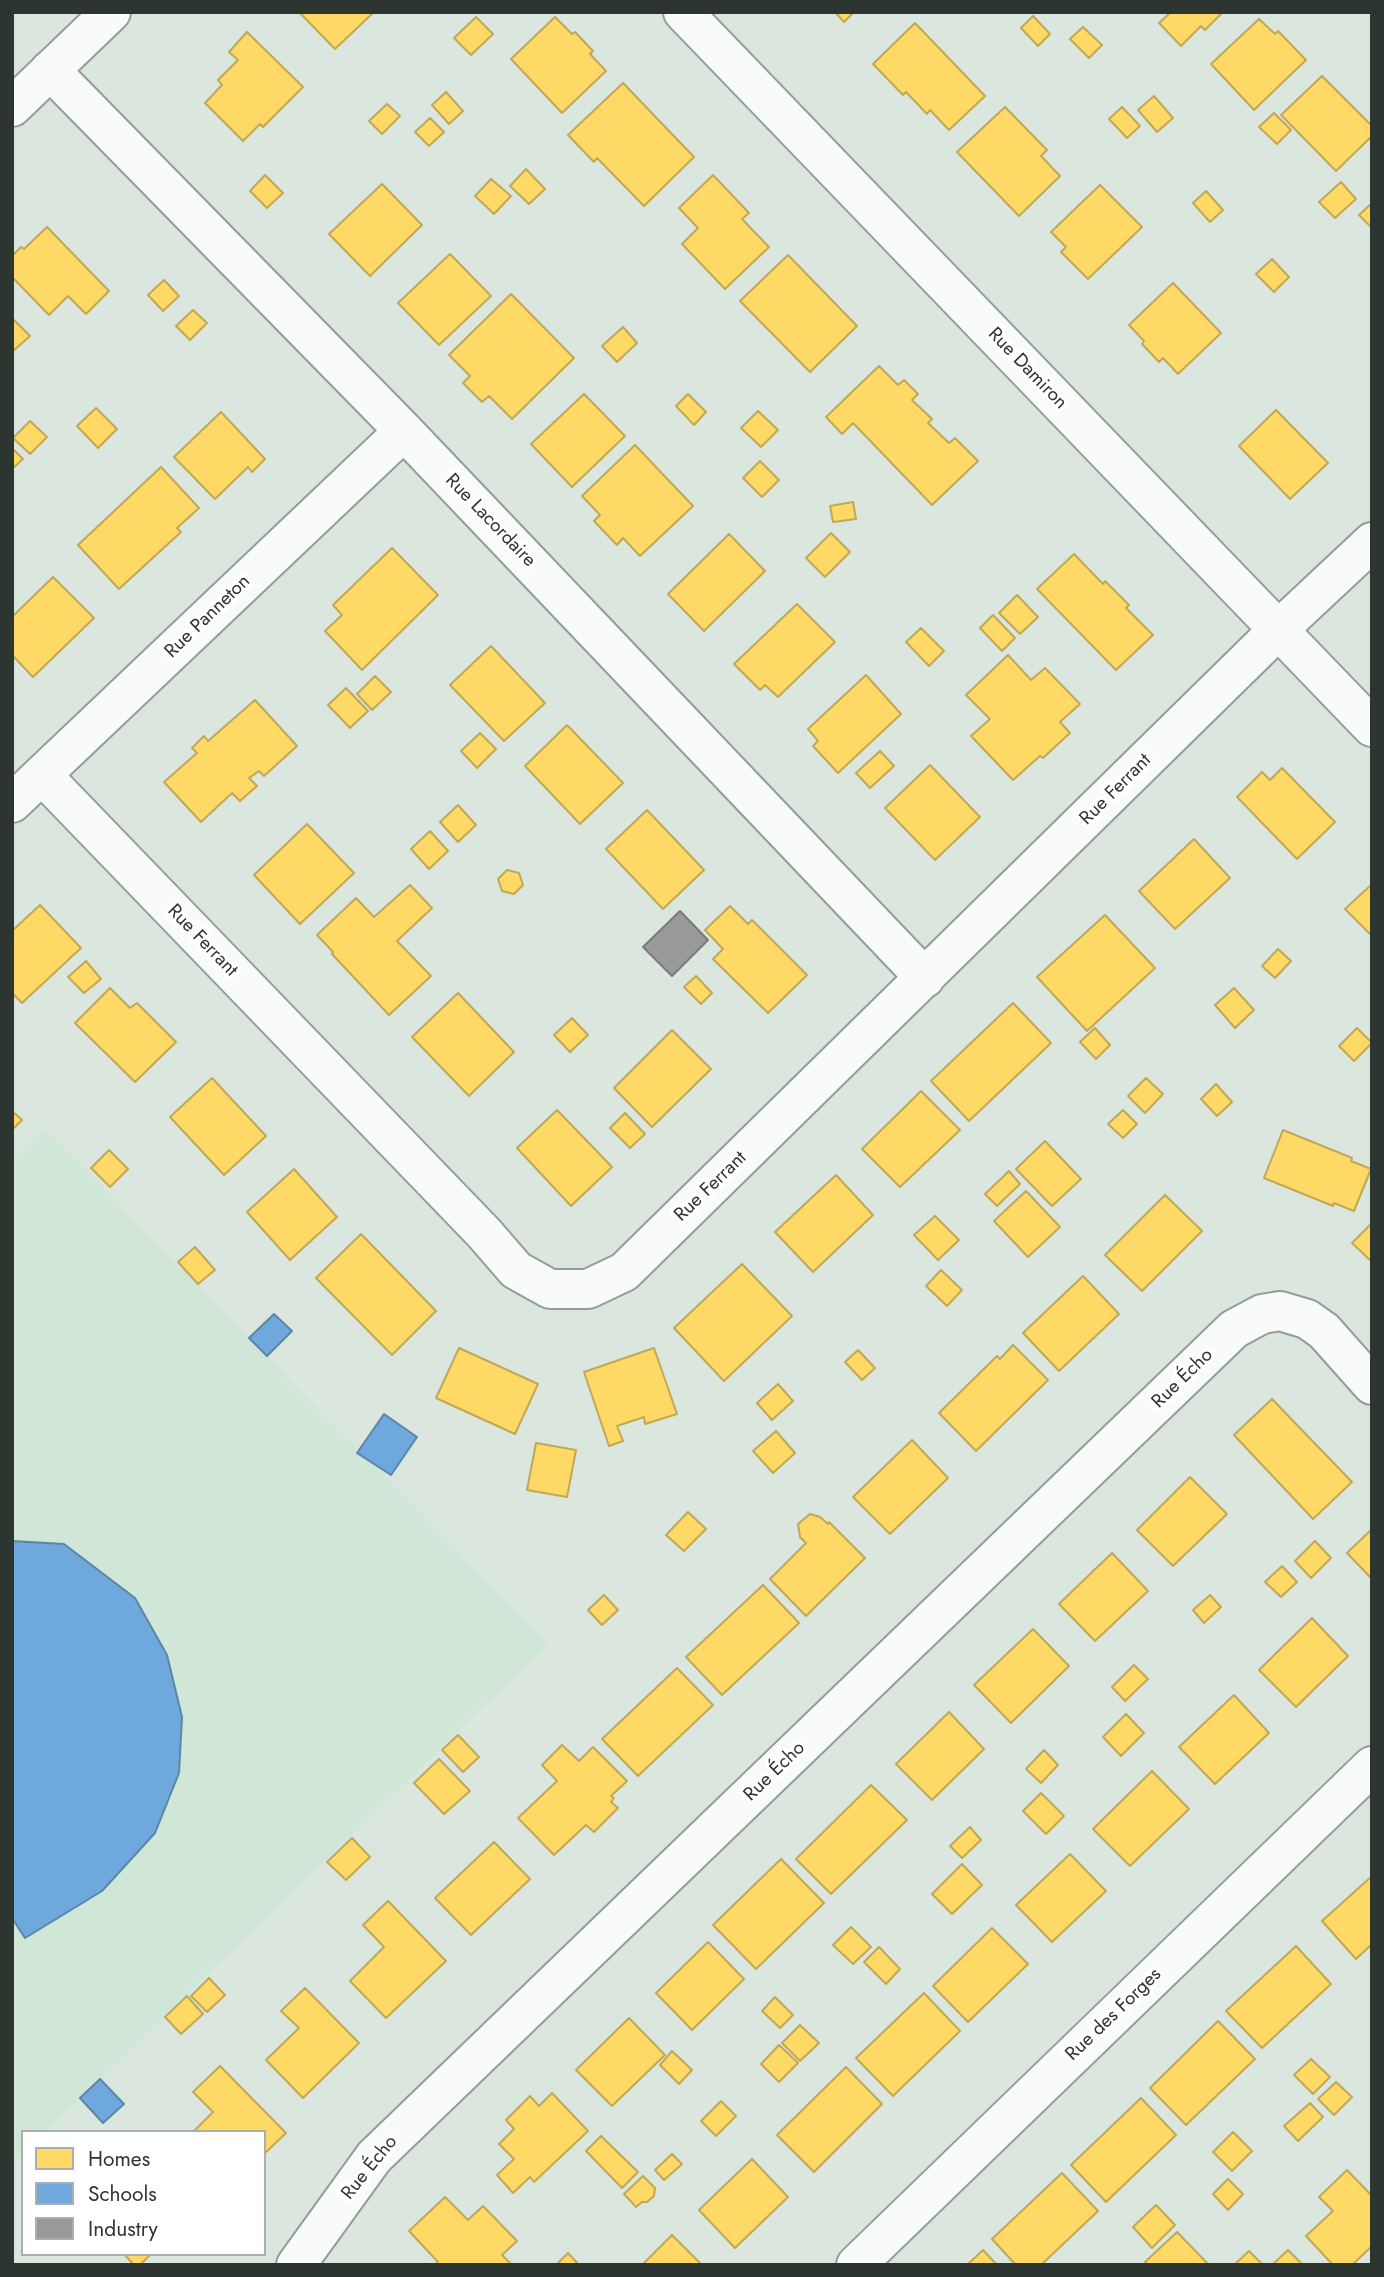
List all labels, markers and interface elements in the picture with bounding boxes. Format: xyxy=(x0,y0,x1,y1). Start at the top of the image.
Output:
street label: Rue Damiron xyxy=(983,323,1071,415)
street label: Rue Lacordaire xyxy=(440,470,540,572)
street label: Rue Panneton xyxy=(161,571,255,663)
street label: Rue Ferrant xyxy=(1076,750,1156,830)
street label: Rue Ferrant xyxy=(162,900,242,982)
street label: Rue Ferrant xyxy=(670,1147,752,1227)
street label: Rue Écho xyxy=(1148,1344,1218,1414)
street label: Rue Écho xyxy=(740,1737,810,1807)
street label: Rue des Forges xyxy=(1062,1964,1166,2066)
legend xyxy=(21,2130,266,2256)
street label: Rue Écho xyxy=(337,2131,403,2205)
text: Homes xyxy=(88,2144,150,2174)
text: Schools xyxy=(88,2179,157,2209)
text: Industry xyxy=(88,2214,158,2244)

